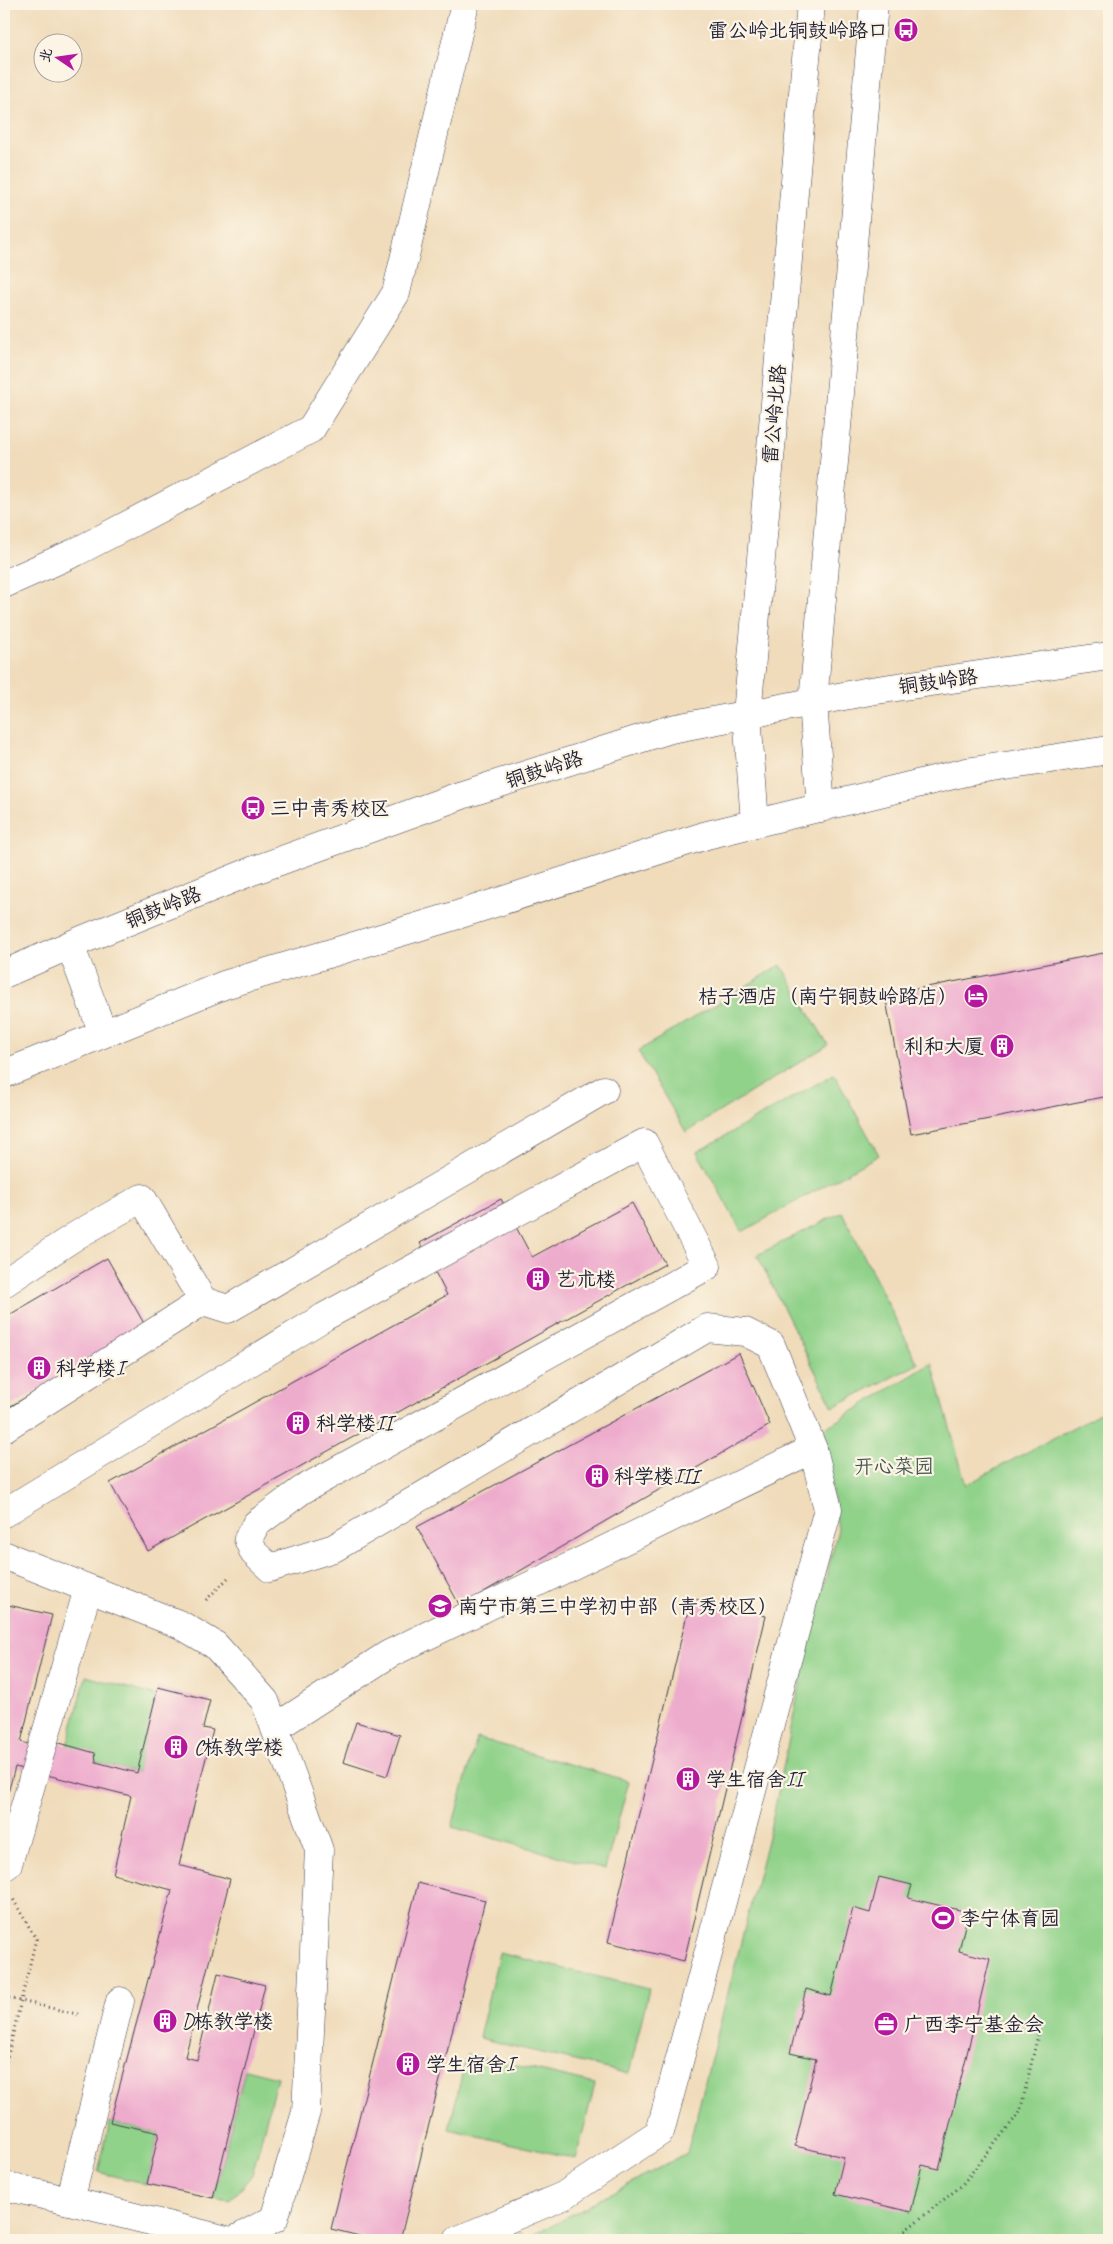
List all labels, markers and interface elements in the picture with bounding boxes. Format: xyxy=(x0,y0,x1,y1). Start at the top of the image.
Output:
bus stop icon: 雷公岭北铜鼓岭路口 xyxy=(893,17,919,43)
place label: 雷公岭北铜鼓岭路口 xyxy=(708,18,888,43)
north arrow xyxy=(32,32,82,82)
text: 北 xyxy=(36,46,56,64)
street label: 雷公岭北路 xyxy=(758,362,791,465)
street label: 铜鼓岭路 xyxy=(897,663,980,699)
street label: 铜鼓岭路 xyxy=(502,745,587,794)
bus stop icon: 三中青秀校区 xyxy=(240,795,266,821)
place label: 三中青秀校区 xyxy=(270,796,390,821)
street label: 铜鼓岭路 xyxy=(121,881,206,934)
hotel icon: 桔子酒店（南宁铜鼓岭路店） xyxy=(963,983,989,1009)
place label: 桔子酒店（南宁铜鼓岭路店） xyxy=(698,984,958,1009)
building icon: 利和大厦 xyxy=(989,1033,1015,1059)
place label: 利和大厦 xyxy=(904,1034,984,1059)
building icon: 艺术楼 xyxy=(525,1266,551,1292)
place label: 艺术楼 xyxy=(556,1267,616,1292)
building icon: 科学楼I xyxy=(26,1355,52,1381)
place label: 科学楼I xyxy=(56,1356,129,1381)
building icon: 科学楼II xyxy=(285,1410,311,1436)
place label: 科学楼II xyxy=(316,1411,396,1436)
park label: 开心菜园 xyxy=(854,1454,934,1479)
building icon: 科学楼III xyxy=(584,1463,610,1489)
place label: 科学楼III xyxy=(614,1464,702,1489)
school or university icon: 南宁市第三中学初中部（青秀校区） xyxy=(427,1593,453,1619)
place label: 南宁市第三中学初中部（青秀校区） xyxy=(458,1594,778,1619)
building icon: C栋教学楼 xyxy=(163,1734,189,1760)
place label: C栋教学楼 xyxy=(194,1735,283,1760)
building icon: 学生宿舍II xyxy=(675,1766,701,1792)
place label: 学生宿舍II xyxy=(706,1767,806,1792)
sports icon: 李宁体育园 xyxy=(930,1905,956,1931)
place label: 李宁体育园 xyxy=(960,1906,1060,1931)
building icon: D栋教学楼 xyxy=(152,2008,178,2034)
place label: D栋教学楼 xyxy=(182,2009,274,2034)
office icon: 广西李宁基金会 xyxy=(873,2011,899,2037)
place label: 广西李宁基金会 xyxy=(904,2012,1044,2037)
building icon: 学生宿舍I xyxy=(395,2051,421,2077)
place label: 学生宿舍I xyxy=(426,2052,519,2077)

